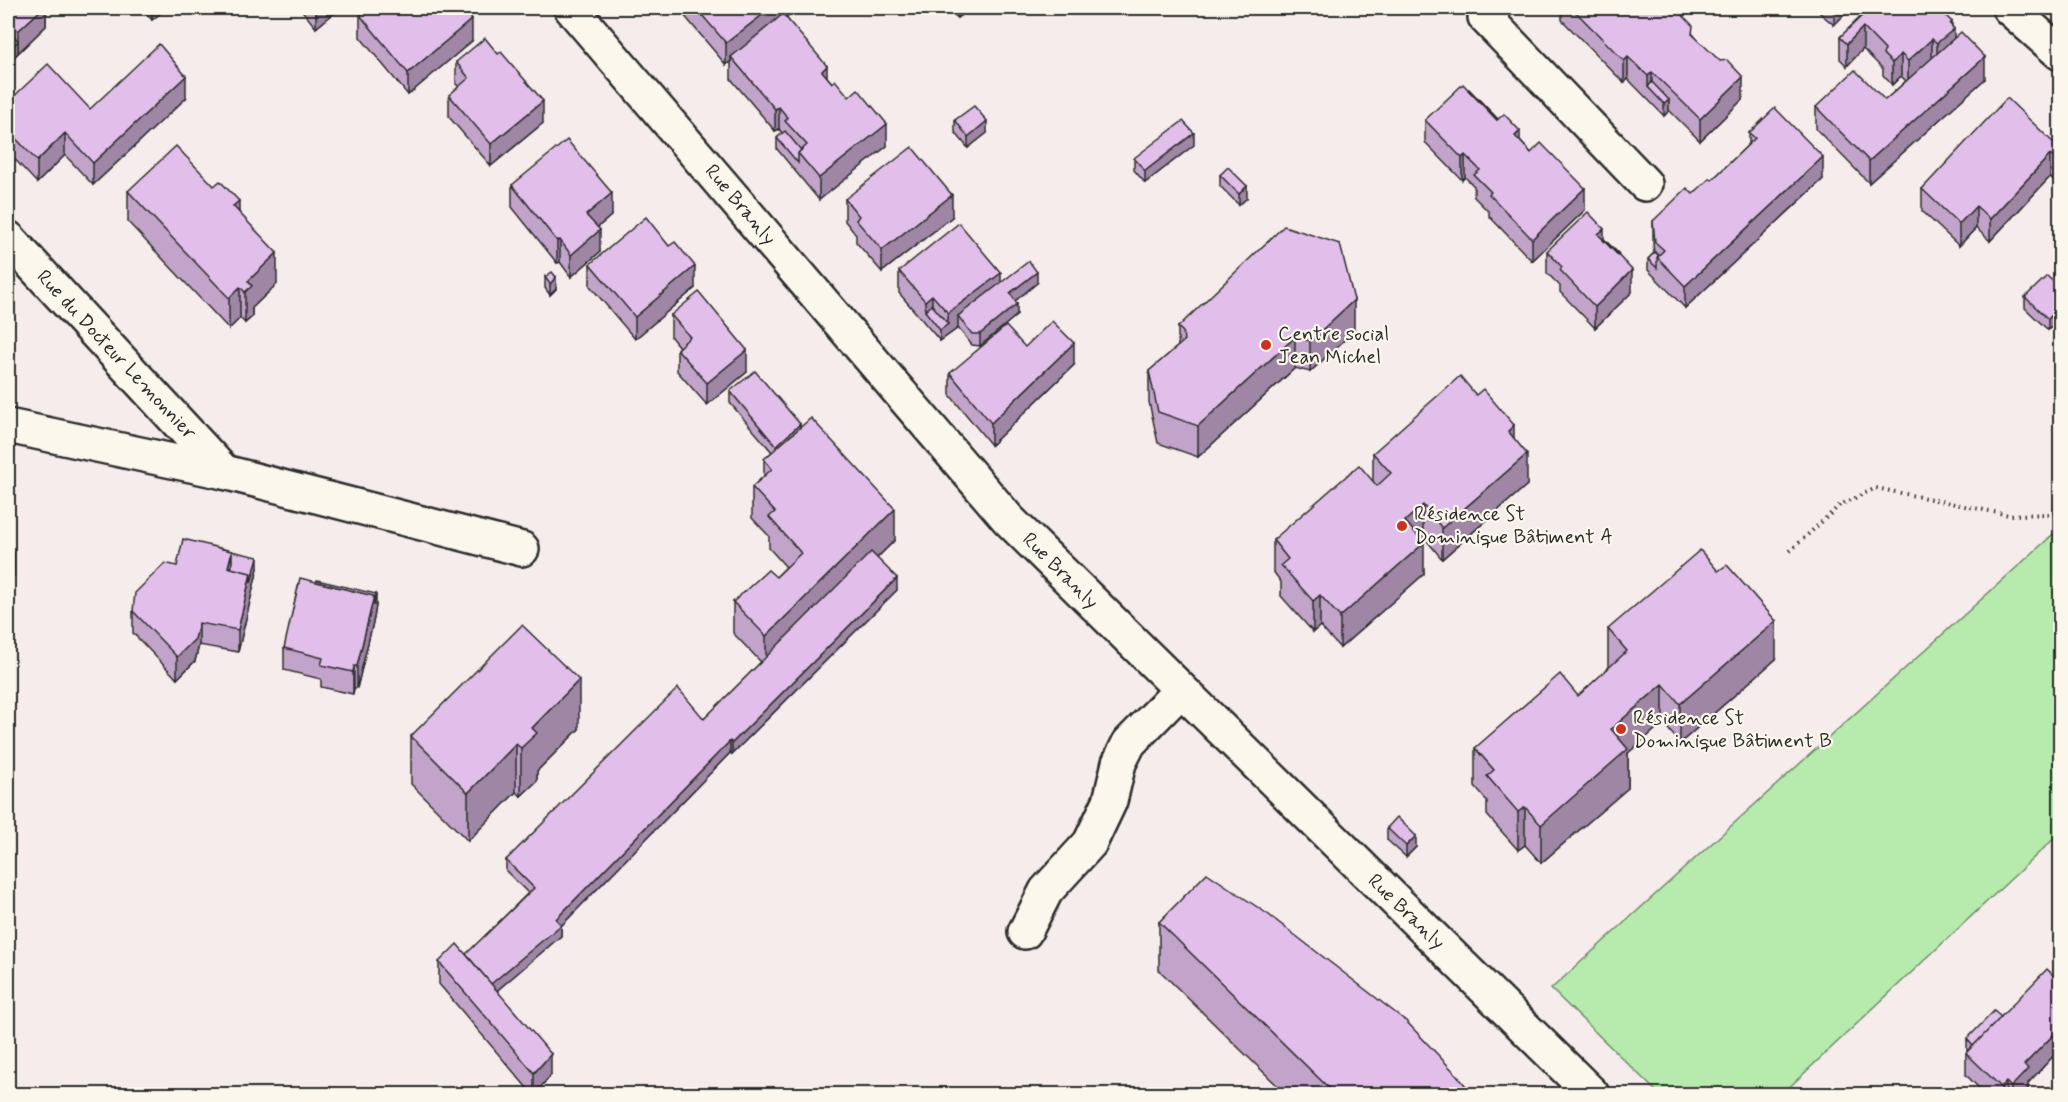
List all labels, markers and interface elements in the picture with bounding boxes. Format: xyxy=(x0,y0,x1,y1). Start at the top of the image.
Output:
street label: Rue Branly xyxy=(698,159,782,251)
street label: Rue du Docteur Lemonnier xyxy=(30,264,202,446)
place label: Centre social Jean Michel xyxy=(1278,321,1389,371)
marker: Centre social Jean Michel xyxy=(1259,338,1273,352)
place label: Résidence St Dominique Bâtiment A xyxy=(1414,501,1613,551)
marker: Résidence St Dominique Bâtiment A xyxy=(1395,519,1409,533)
street label: Rue Branly xyxy=(1016,527,1104,615)
place label: Résidence St Dominique Bâtiment B xyxy=(1633,705,1832,755)
marker: Résidence St Dominique Bâtiment B xyxy=(1614,722,1628,736)
street label: Rue Branly xyxy=(1361,868,1451,956)

